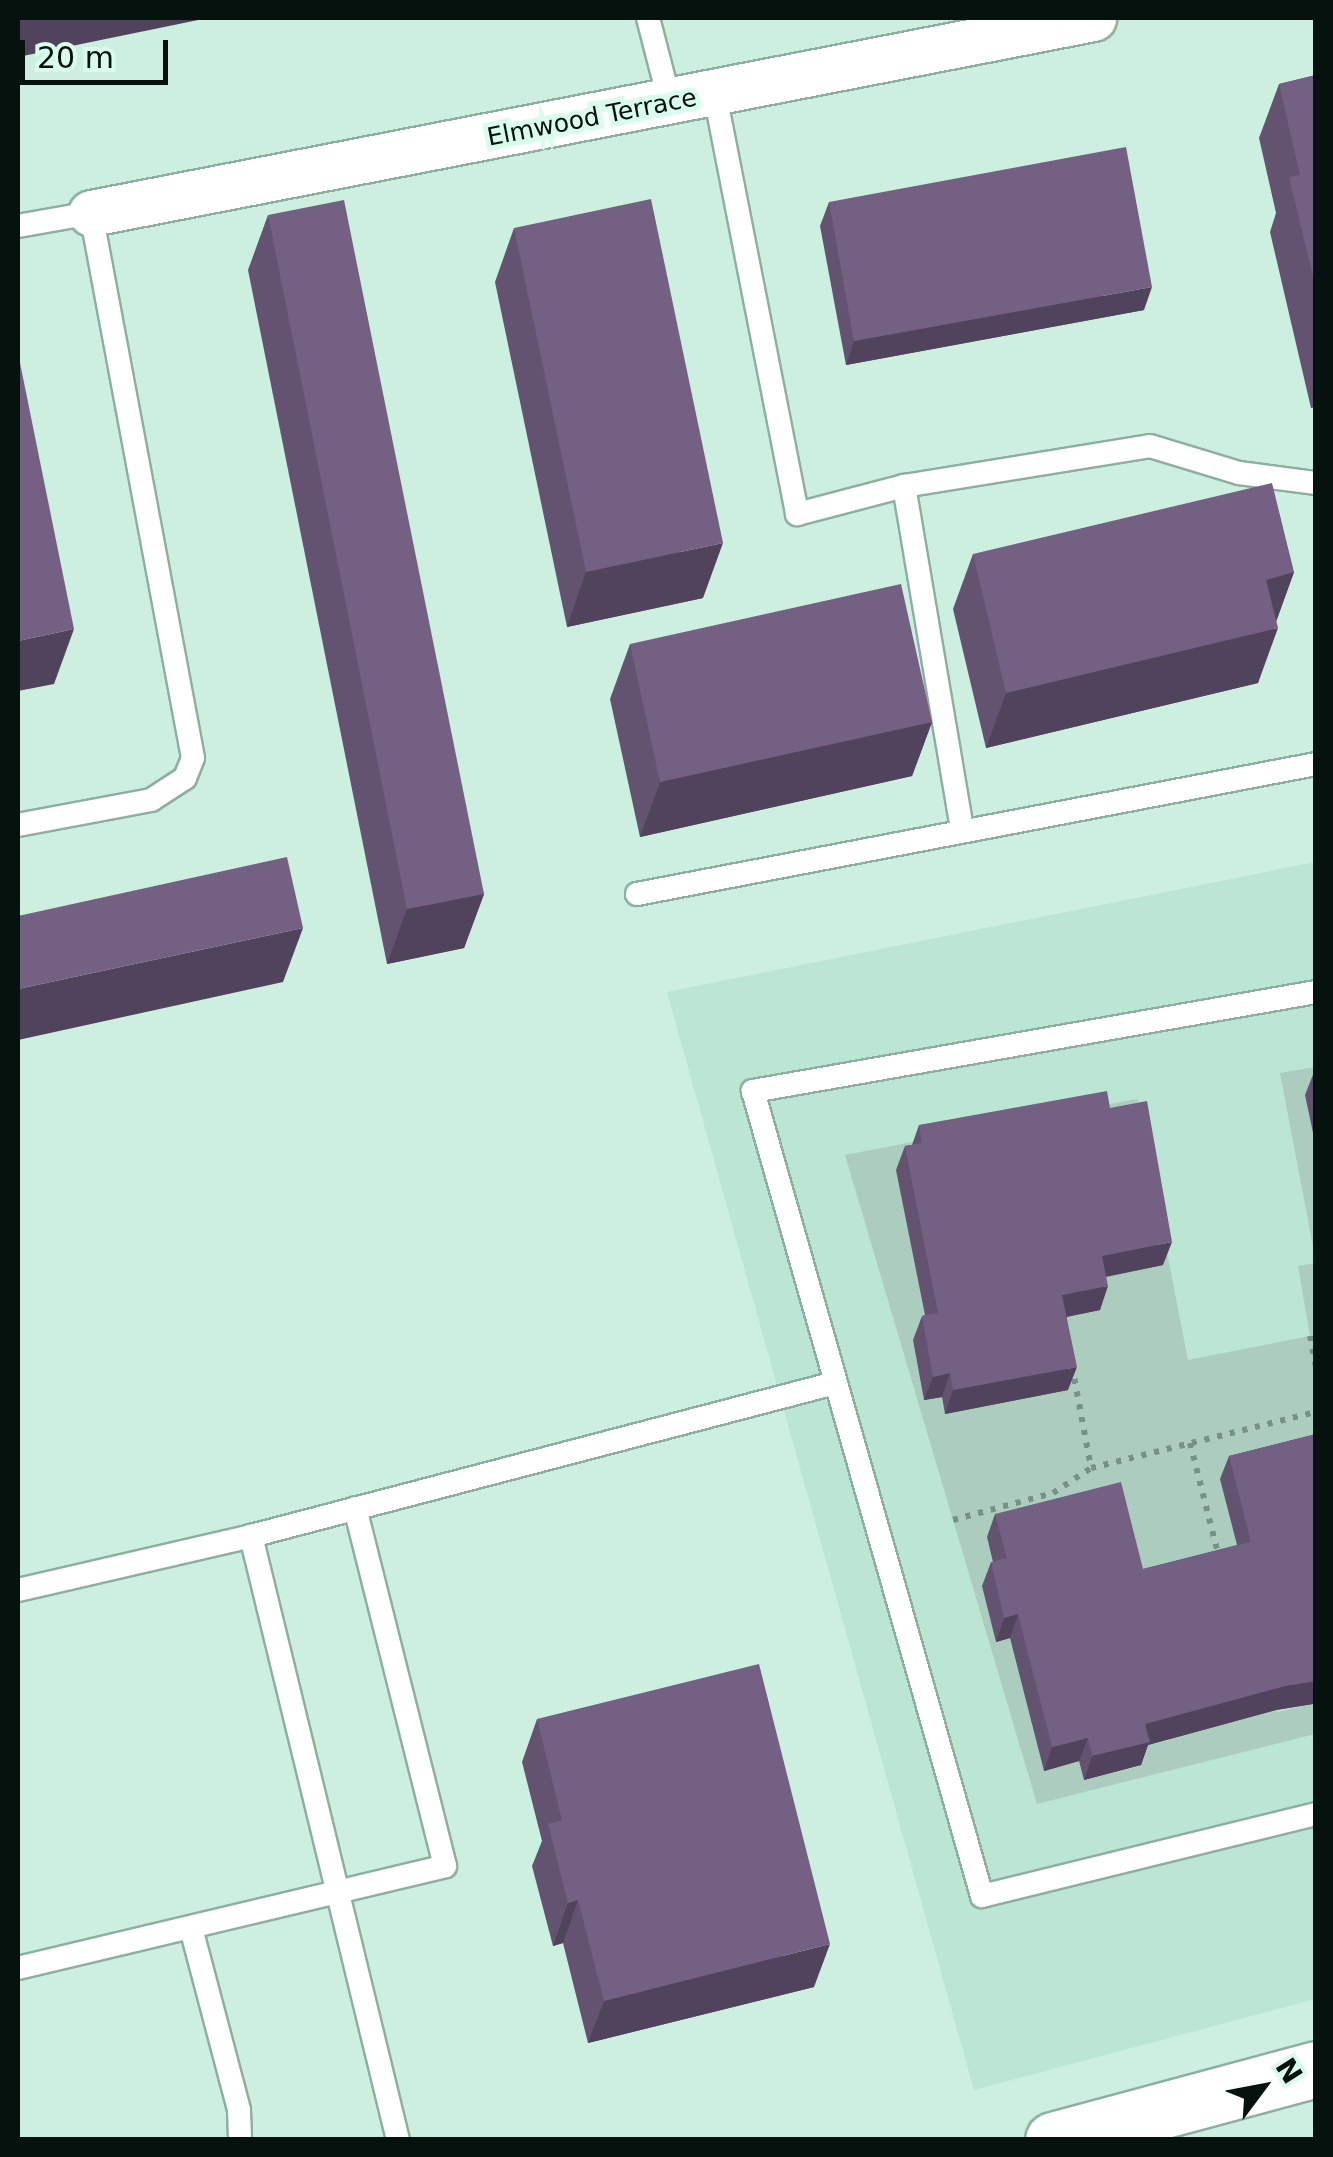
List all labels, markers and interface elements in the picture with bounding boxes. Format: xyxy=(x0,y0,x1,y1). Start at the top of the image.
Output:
scale bar xyxy=(25,20,172,82)
text: 20 m xyxy=(37,40,114,75)
street label: Elmwood Terrace xyxy=(485,83,699,153)
north arrow xyxy=(1213,2037,1313,2137)
text: N xyxy=(1269,2052,1309,2090)

